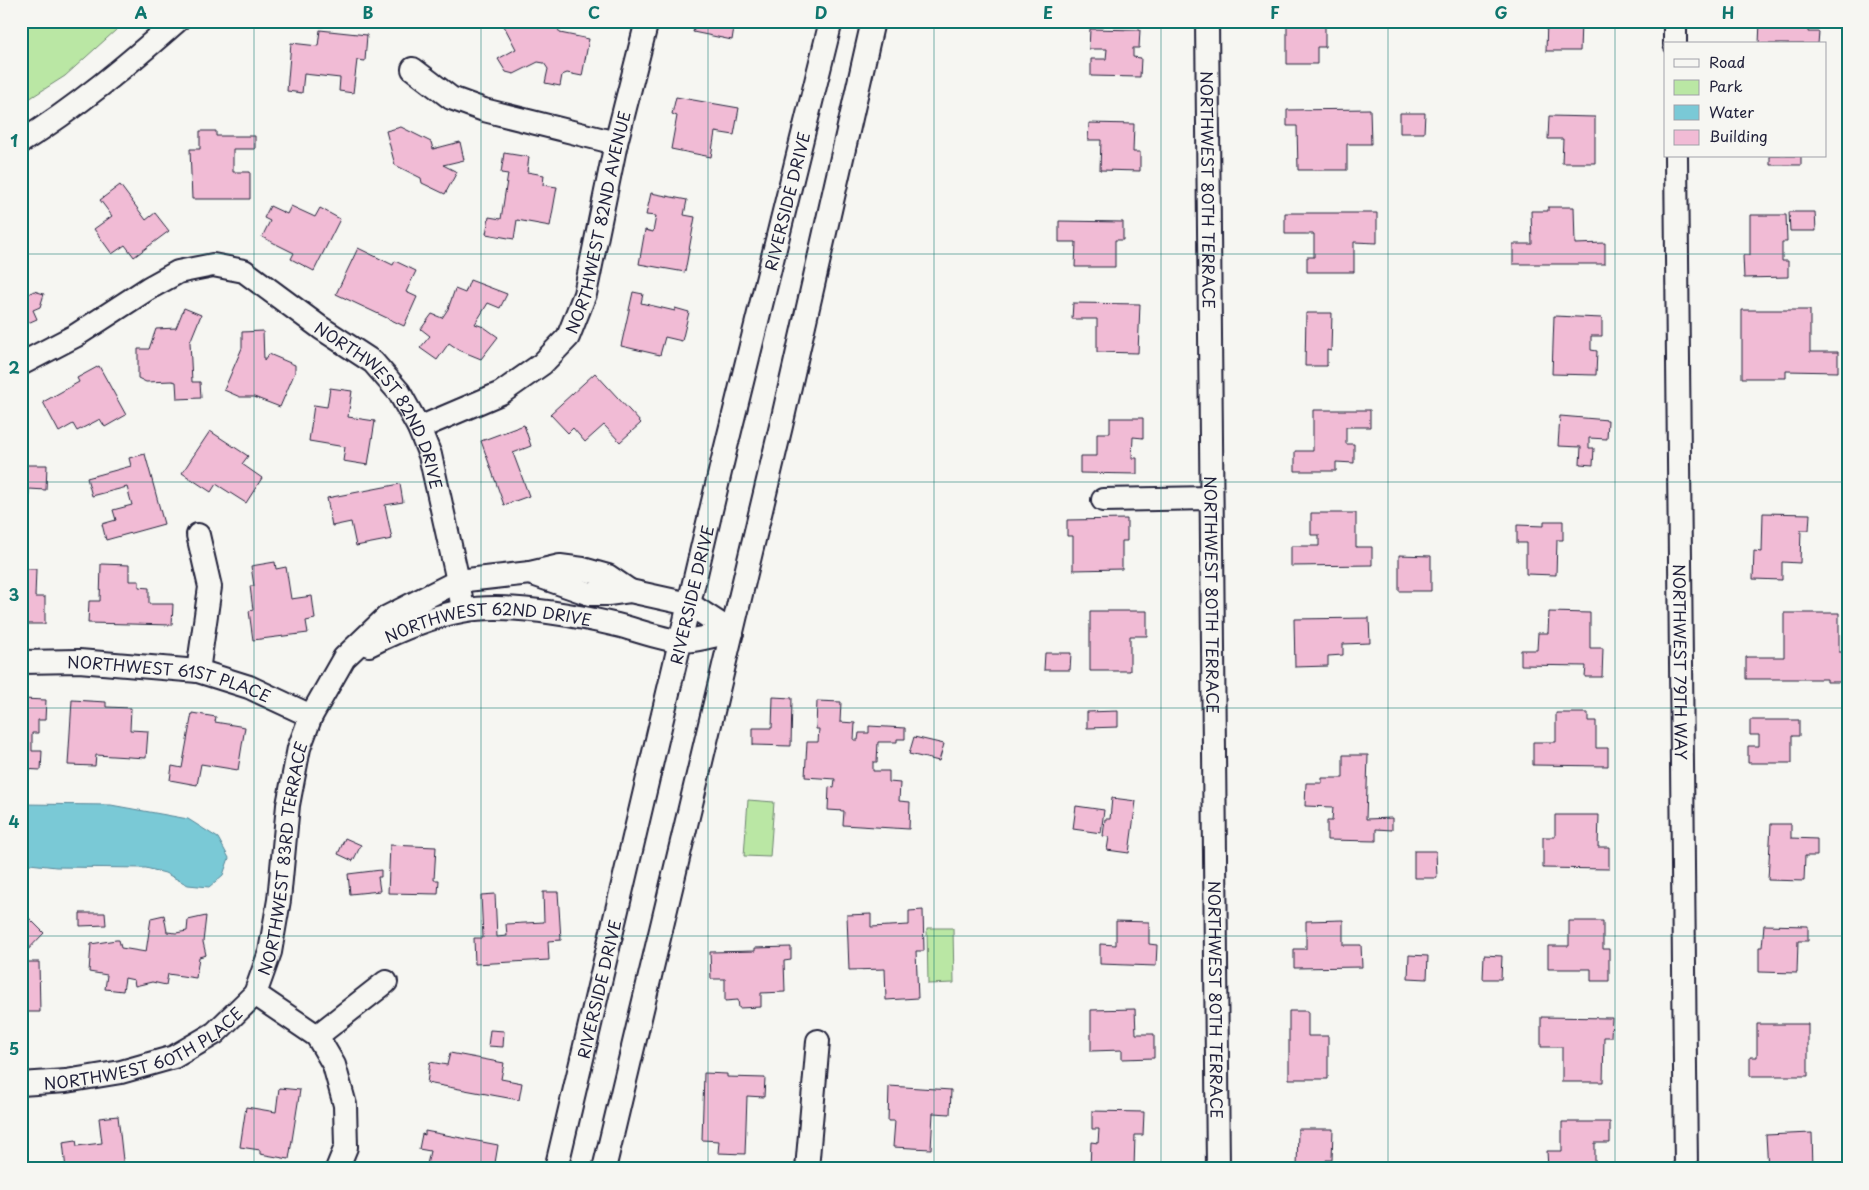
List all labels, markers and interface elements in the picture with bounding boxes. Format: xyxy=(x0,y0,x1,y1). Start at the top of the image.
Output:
text: A xyxy=(135,0,148,24)
text: B xyxy=(363,0,374,24)
text: C xyxy=(588,0,600,24)
text: D xyxy=(815,0,827,24)
text: E xyxy=(1043,0,1053,24)
text: F xyxy=(1270,0,1280,24)
text: G xyxy=(1494,0,1508,24)
text: H xyxy=(1722,0,1734,24)
legend xyxy=(1664,42,1826,158)
text: Road xyxy=(1709,50,1745,73)
street label: NORTHWEST 80TH TERRACE xyxy=(1195,71,1222,309)
text: Park xyxy=(1709,74,1743,97)
text: Water xyxy=(1709,100,1754,123)
street label: NORTHWEST 82ND AVENUE xyxy=(559,108,636,337)
text: Building xyxy=(1709,124,1768,147)
text: 1 xyxy=(10,128,18,152)
street label: RIVERSIDE DRIVE xyxy=(758,129,815,273)
street label: NORTHWEST 82ND DRIVE xyxy=(310,315,449,491)
text: 2 xyxy=(8,355,20,379)
street label: NORTHWEST 80TH TERRACE xyxy=(1199,476,1226,714)
street label: RIVERSIDE DRIVE xyxy=(663,523,719,667)
street label: NORTHWEST 79TH WAY xyxy=(1668,564,1694,760)
text: 3 xyxy=(9,582,19,606)
street label: NORTHWEST 62ND DRIVE xyxy=(380,596,594,648)
street label: NORTHWEST 61ST PLACE xyxy=(67,649,275,708)
street label: NORTHWEST 83RD TERRACE xyxy=(251,738,313,978)
text: 4 xyxy=(9,809,20,833)
street label: NORTHWEST 80TH TERRACE xyxy=(1203,881,1230,1119)
street label: RIVERSIDE DRIVE xyxy=(570,917,626,1061)
street label: NORTHWEST 60TH PLACE xyxy=(43,1001,248,1094)
text: 5 xyxy=(9,1036,19,1060)

